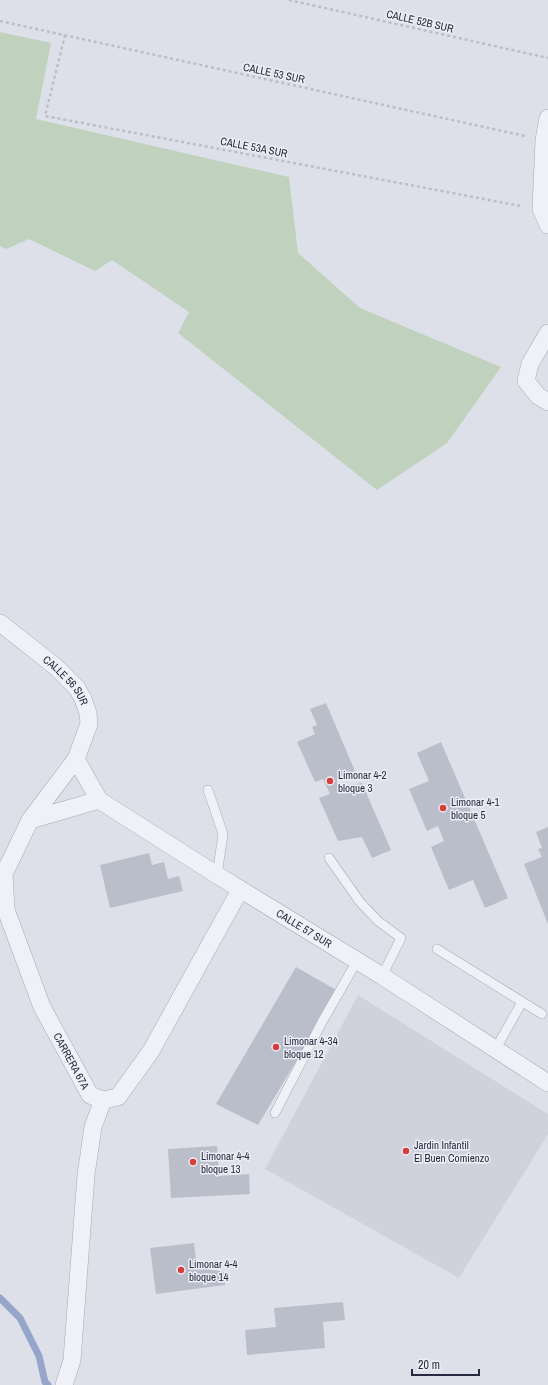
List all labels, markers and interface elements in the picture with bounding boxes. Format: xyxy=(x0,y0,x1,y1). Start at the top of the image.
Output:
street label: CALLE 52B SUR xyxy=(385,6,456,36)
street label: CALLE 53 SUR xyxy=(242,60,307,86)
street label: CALLE 53A SUR xyxy=(219,134,289,160)
street label: CALLE 56 SUR xyxy=(40,652,92,707)
place label: Limonar 4-2 bloque 3 xyxy=(338,768,387,795)
marker: Limonar 4-2 bloque 3 xyxy=(325,776,335,786)
place label: Limonar 4-1 bloque 5 xyxy=(451,795,500,822)
marker: Limonar 4-1 bloque 5 xyxy=(438,803,448,813)
street label: CALLE 57 SUR xyxy=(274,906,335,951)
street label: CARRERA 67A xyxy=(50,1030,93,1092)
place label: Limonar 4-34 bloque 12 xyxy=(284,1034,338,1061)
marker: Limonar 4-34 bloque 12 xyxy=(271,1042,281,1052)
place label: Jardin Infantil El Buen Comienzo xyxy=(414,1138,489,1165)
marker: Jardin Infantil El Buen Comienzo xyxy=(401,1146,411,1156)
place label: Limonar 4-4 bloque 13 xyxy=(201,1149,250,1176)
marker: Limonar 4-4 bloque 13 xyxy=(188,1157,198,1167)
place label: Limonar 4-4 bloque 14 xyxy=(189,1257,238,1284)
marker: Limonar 4-4 bloque 14 xyxy=(176,1265,186,1275)
scale bar xyxy=(412,1351,479,1377)
text: 20 m xyxy=(418,1357,440,1373)

